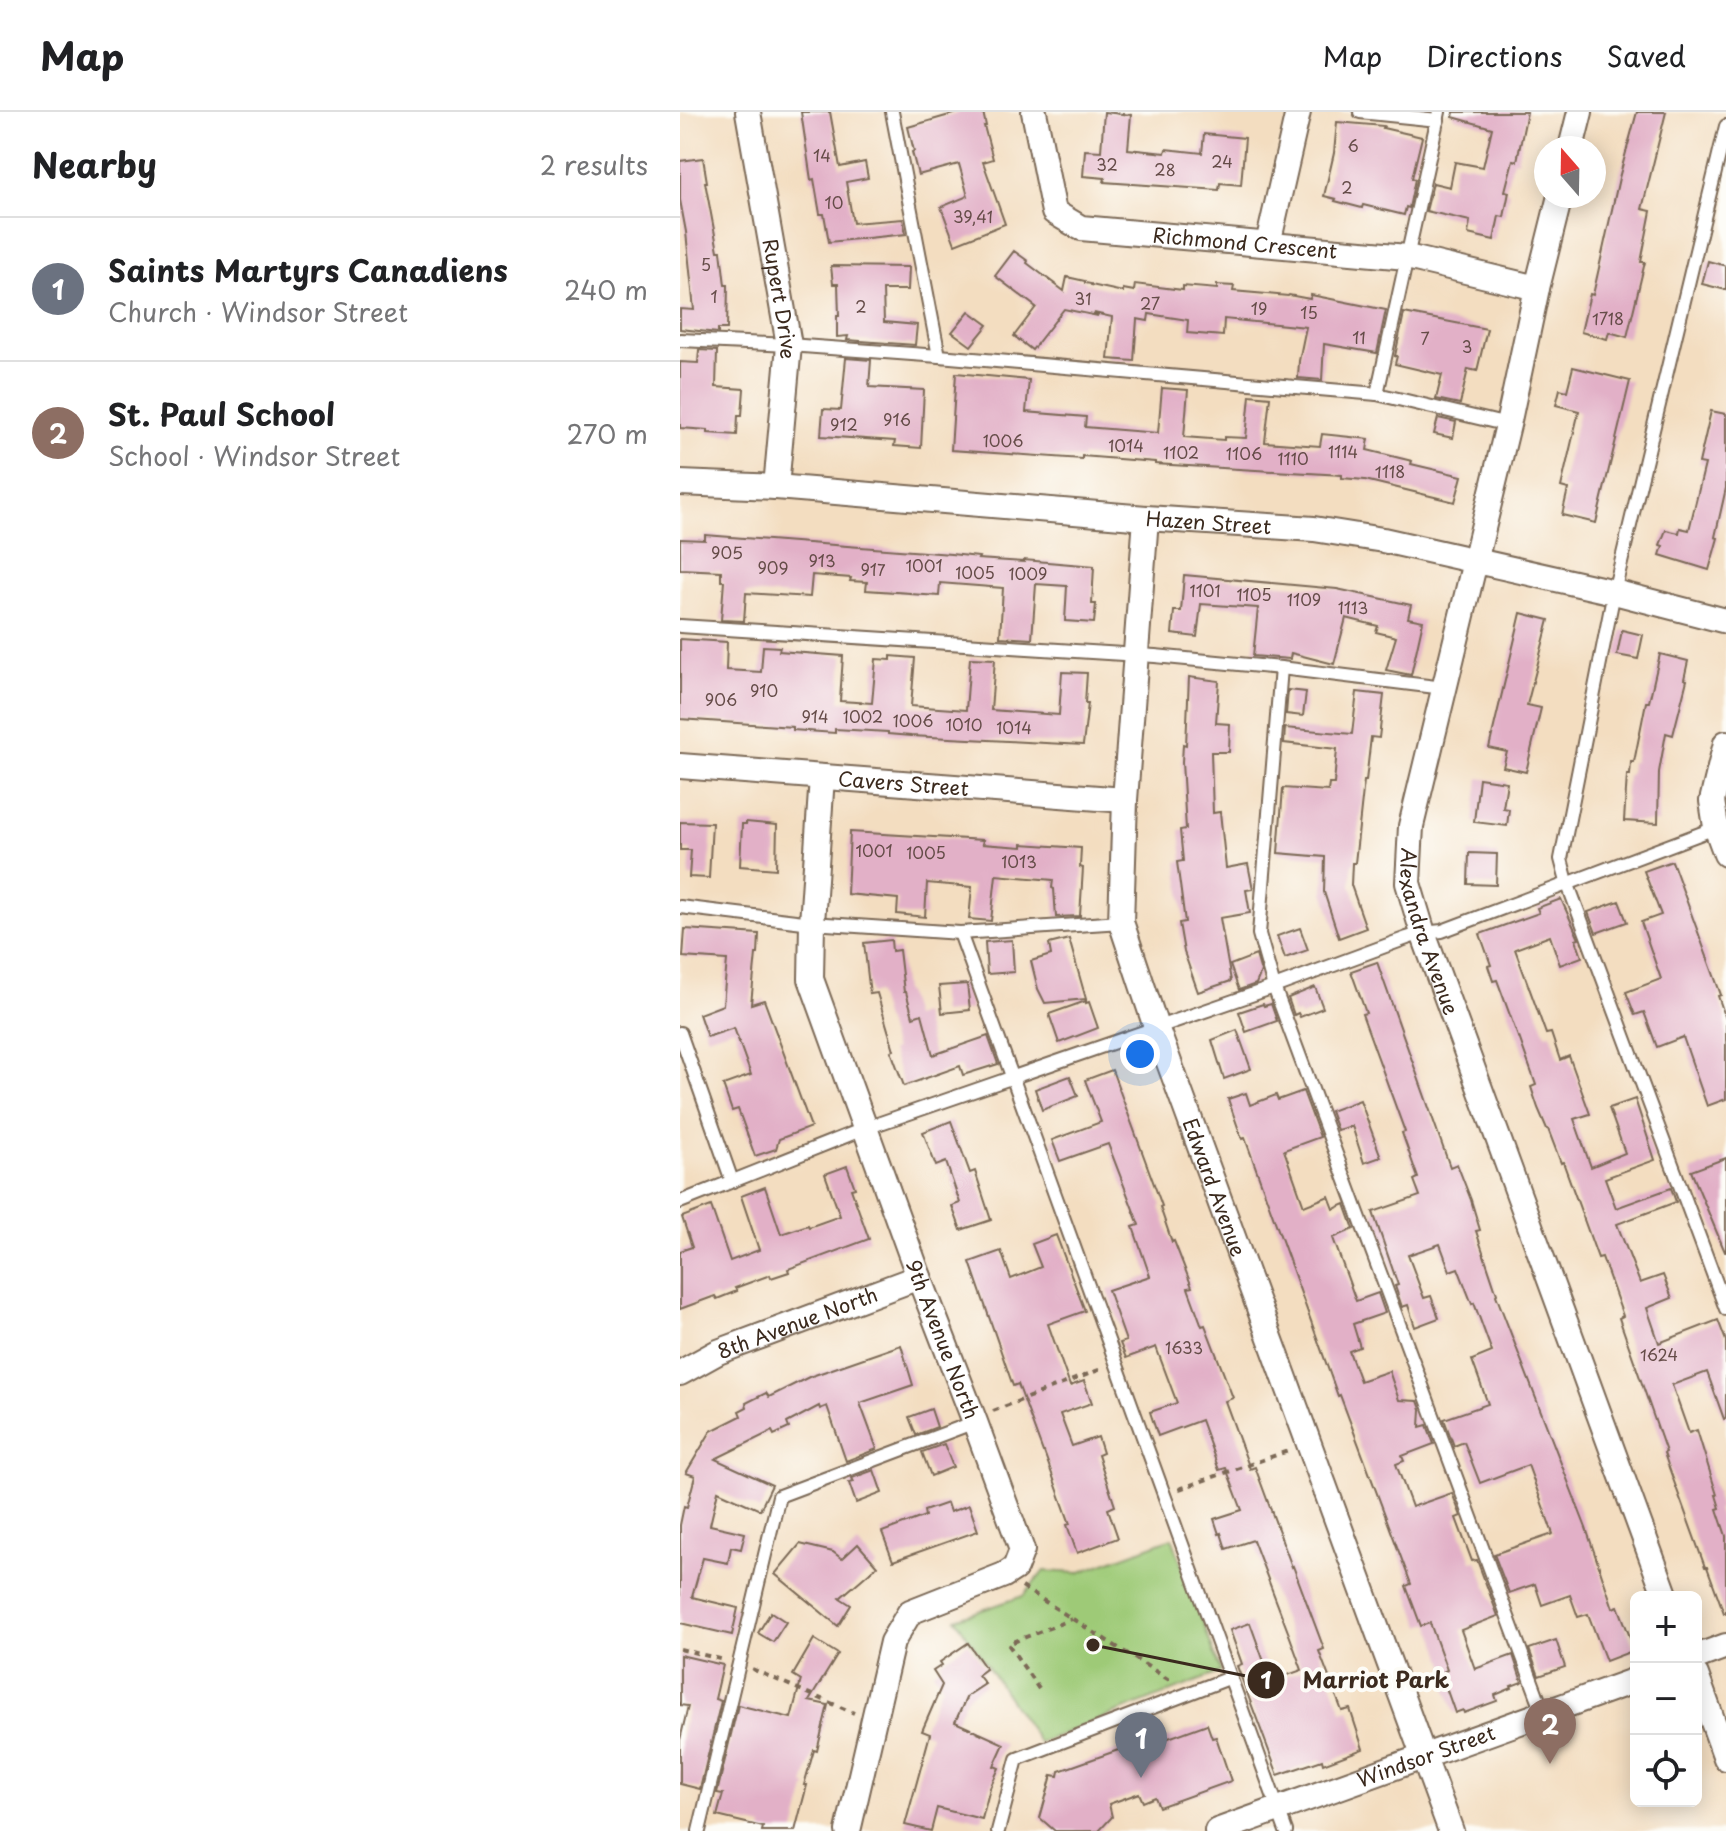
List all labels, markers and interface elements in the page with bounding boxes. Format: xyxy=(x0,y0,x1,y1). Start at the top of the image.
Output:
text: Map xyxy=(40,27,124,84)
text: Map xyxy=(1323,34,1382,77)
text: Directions xyxy=(1426,34,1563,77)
text: Saved xyxy=(1607,34,1686,77)
house number: 6 xyxy=(1347,133,1359,157)
north arrow xyxy=(1534,136,1606,208)
text: Nearby xyxy=(32,138,157,190)
house number: 14 xyxy=(813,143,831,167)
text: 2 results xyxy=(540,145,648,184)
house number: 24 xyxy=(1211,149,1233,173)
house number: 32 xyxy=(1096,152,1118,176)
house number: 28 xyxy=(1154,157,1176,181)
house number: 2 xyxy=(1341,175,1353,199)
house number: 10 xyxy=(825,190,843,214)
house number: 39,41 xyxy=(953,204,993,228)
street label: Richmond Crescent xyxy=(1151,219,1339,266)
street label: Rupert Drive xyxy=(756,236,804,361)
text: Saints Martyrs Canadiens xyxy=(108,247,508,292)
house number: 5 xyxy=(701,252,711,276)
text: 1 xyxy=(52,270,64,309)
text: 240 m xyxy=(564,270,648,309)
house number: 1 xyxy=(710,284,718,308)
house number: 31 xyxy=(1075,286,1091,310)
house number: 27 xyxy=(1140,291,1160,315)
text: Church · Windsor Street xyxy=(108,292,408,331)
house number: 2 xyxy=(855,294,867,318)
house number: 19 xyxy=(1251,296,1267,320)
house number: 15 xyxy=(1300,300,1318,324)
house number: 1718 xyxy=(1592,306,1624,330)
house number: 11 xyxy=(1352,325,1366,349)
house number: 7 xyxy=(1420,326,1430,350)
house number: 3 xyxy=(1462,334,1472,358)
text: St. Paul School xyxy=(108,391,335,436)
house number: 916 xyxy=(883,407,911,431)
house number: 912 xyxy=(830,412,858,436)
text: 2 xyxy=(49,414,67,453)
text: 270 m xyxy=(567,414,648,453)
house number: 1006 xyxy=(983,428,1023,452)
house number: 1014 xyxy=(1108,433,1144,457)
text: School · Windsor Street xyxy=(108,436,400,475)
house number: 1114 xyxy=(1328,439,1358,463)
house number: 1102 xyxy=(1163,440,1199,464)
house number: 1106 xyxy=(1226,441,1262,465)
house number: 1110 xyxy=(1277,446,1309,470)
house number: 1118 xyxy=(1375,459,1405,483)
street label: Hazen Street xyxy=(1145,503,1272,541)
house number: 905 xyxy=(711,540,743,564)
house number: 913 xyxy=(808,548,836,572)
house number: 1001 xyxy=(905,553,943,577)
house number: 909 xyxy=(757,555,789,579)
house number: 917 xyxy=(860,557,886,581)
house number: 1005 xyxy=(955,560,995,584)
house number: 1009 xyxy=(1009,561,1047,585)
house number: 1101 xyxy=(1189,578,1221,602)
house number: 1105 xyxy=(1236,582,1272,606)
house number: 1109 xyxy=(1287,587,1321,611)
house number: 1113 xyxy=(1338,595,1368,619)
house number: 910 xyxy=(750,678,778,702)
house number: 906 xyxy=(705,687,737,711)
house number: 914 xyxy=(801,704,829,728)
house number: 1002 xyxy=(843,704,883,728)
house number: 1006 xyxy=(893,708,933,732)
house number: 1010 xyxy=(945,712,983,736)
house number: 1014 xyxy=(996,715,1032,739)
street label: Cavers Street xyxy=(837,763,970,803)
house number: 1001 xyxy=(855,838,893,862)
house number: 1005 xyxy=(906,840,946,864)
street label: Alexandra Avenue xyxy=(1392,847,1467,1019)
house number: 1013 xyxy=(1001,849,1037,873)
your location xyxy=(1120,1034,1160,1074)
street label: Edward Avenue xyxy=(1176,1114,1254,1260)
street label: 9th Avenue North xyxy=(899,1255,987,1423)
street label: 8th Avenue North xyxy=(713,1279,882,1366)
house number: 1633 xyxy=(1165,1335,1203,1359)
house number: 1624 xyxy=(1640,1342,1678,1366)
map controls xyxy=(1630,1591,1702,1807)
button: + xyxy=(1630,1591,1702,1663)
callout: Marriot Park xyxy=(1246,1657,1466,1703)
text: 1 xyxy=(1260,1661,1272,1697)
text: Marriot Park xyxy=(1303,1662,1450,1695)
button: − xyxy=(1630,1663,1702,1735)
pin: 2 xyxy=(1524,1698,1576,1764)
pin: 1 xyxy=(1115,1712,1167,1778)
street label: Windsor Street xyxy=(1353,1717,1499,1794)
button: locate xyxy=(1630,1735,1702,1807)

